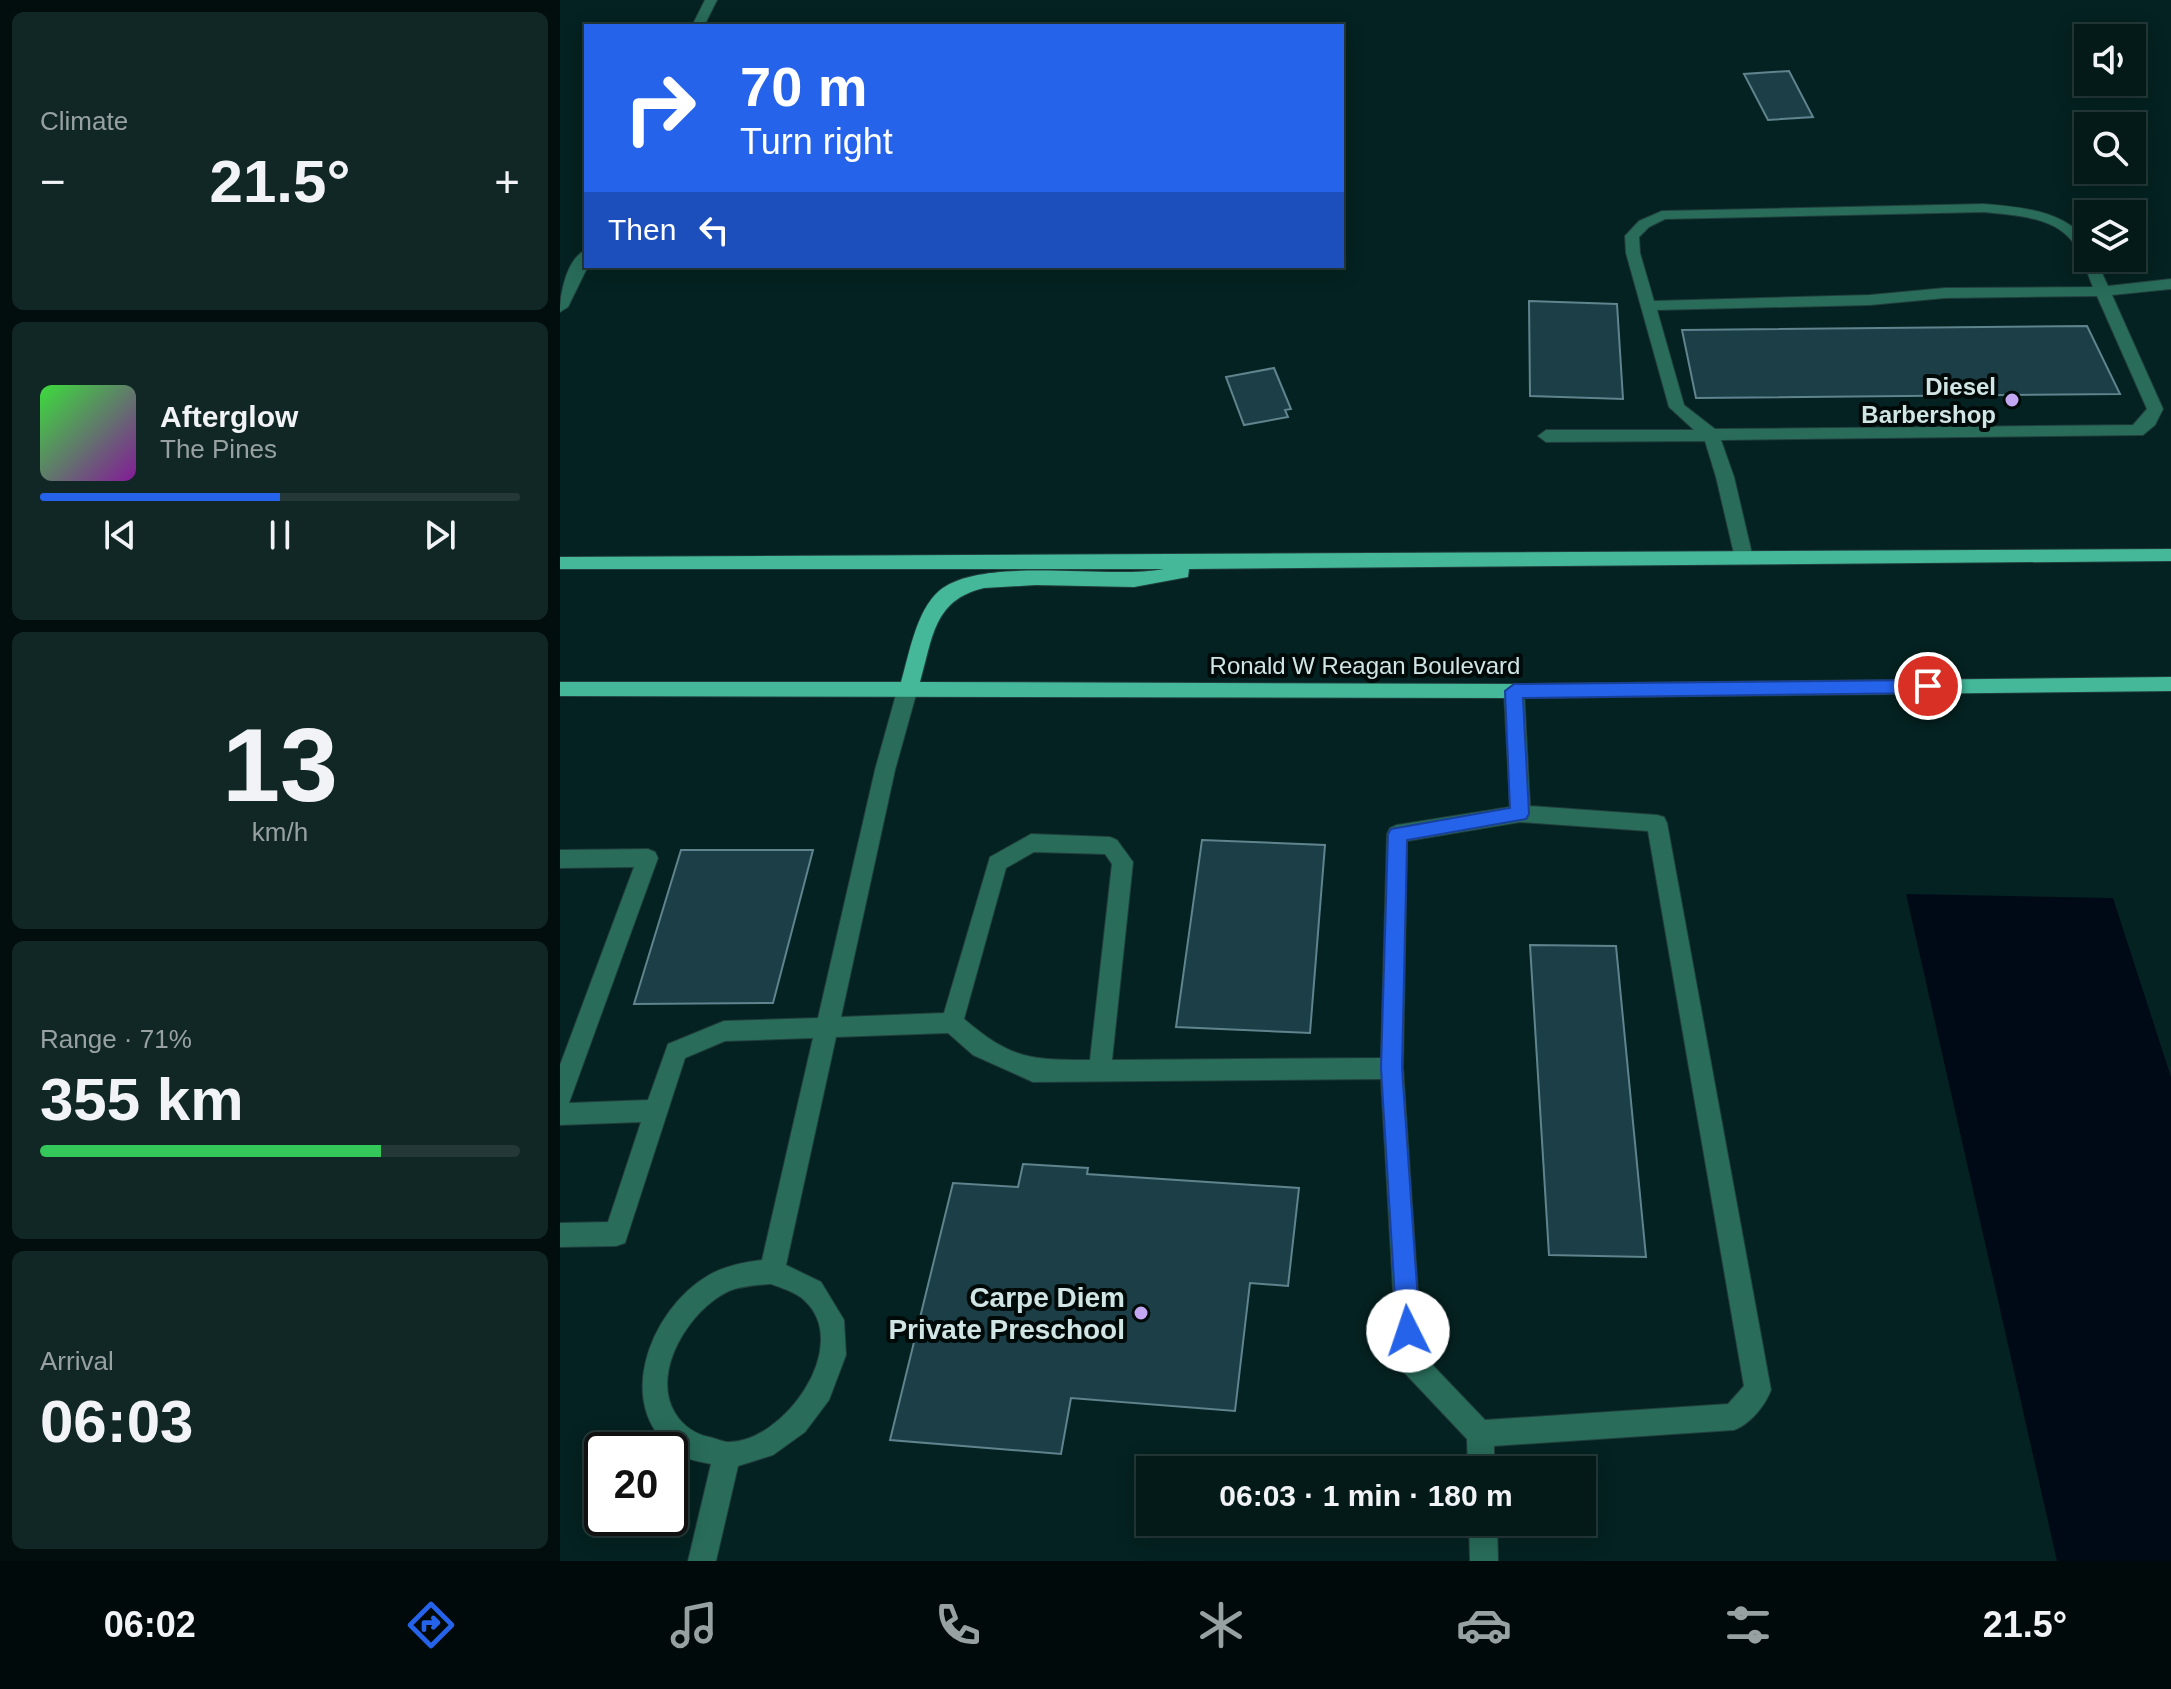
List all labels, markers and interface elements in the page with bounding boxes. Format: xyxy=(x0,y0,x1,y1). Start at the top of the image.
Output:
map controls xyxy=(2074,24,2146,272)
button: sound xyxy=(2074,24,2146,96)
text: 70 m xyxy=(740,55,868,118)
icon: right xyxy=(608,56,712,160)
text: Climate xyxy=(40,106,128,136)
button: search xyxy=(2074,112,2146,184)
text: Turn right xyxy=(740,121,893,162)
text: 21.5° xyxy=(210,148,350,215)
text: − xyxy=(40,157,66,206)
text: + xyxy=(494,157,520,206)
button: layers xyxy=(2074,200,2146,272)
icon: left xyxy=(692,208,736,252)
text: Then xyxy=(608,213,676,246)
place label: Diesel Barbershop xyxy=(1861,373,1996,428)
marker: Diesel Barbershop xyxy=(2003,391,2021,409)
text: Afterglow xyxy=(160,400,298,433)
text: The Pines xyxy=(160,434,277,464)
icon: previous xyxy=(98,513,142,557)
icon: pause xyxy=(258,513,302,557)
icon: next xyxy=(418,513,462,557)
street label: Ronald W Reagan Boulevard xyxy=(1210,652,1520,679)
pin xyxy=(1894,652,1962,720)
icon: arrive xyxy=(1906,664,1950,708)
text: 13 xyxy=(222,707,338,823)
text: km/h xyxy=(252,817,308,847)
text: Range · 71% xyxy=(40,1024,192,1054)
text: 355 km xyxy=(40,1066,244,1133)
place label: Carpe Diem Private Preschool xyxy=(888,1282,1125,1345)
position arrow xyxy=(1366,1289,1450,1373)
marker: Carpe Diem Private Preschool xyxy=(1132,1304,1150,1322)
text: Arrival xyxy=(40,1346,114,1376)
text: 06:03 xyxy=(40,1388,193,1455)
speed limit sign: 20 xyxy=(584,1432,688,1536)
text: 06:03 · 1 min · 180 m xyxy=(1219,1479,1513,1512)
icon: directions xyxy=(403,1597,459,1653)
icon: music xyxy=(666,1597,722,1653)
icon: phone xyxy=(930,1597,986,1653)
icon: climate xyxy=(1193,1597,1249,1653)
icon: car xyxy=(1456,1597,1512,1653)
icon: filters xyxy=(1720,1597,1776,1653)
text: 06:02 xyxy=(104,1604,196,1645)
text: 21.5° xyxy=(1983,1604,2067,1645)

